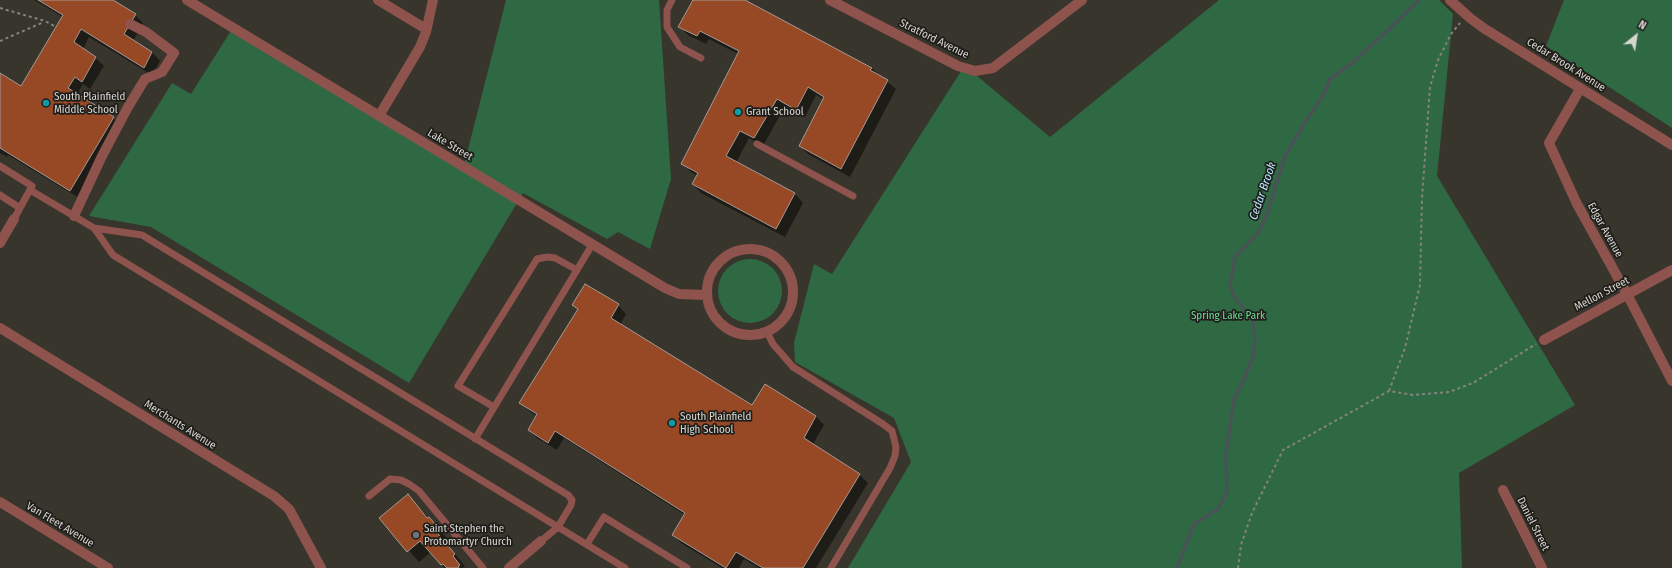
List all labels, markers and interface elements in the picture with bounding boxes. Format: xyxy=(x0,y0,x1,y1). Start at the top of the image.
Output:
street label: Stratford Avenue xyxy=(897,16,971,62)
north arrow xyxy=(1616,16,1656,56)
text: N xyxy=(1636,18,1648,32)
street label: Cedar Brook Avenue xyxy=(1524,35,1608,95)
place label: South Plainfield Middle School xyxy=(54,90,125,116)
marker: South Plainfield Middle School xyxy=(41,98,51,108)
place label: Grant School xyxy=(746,105,804,119)
marker: Grant School xyxy=(733,107,743,117)
street label: Lake Street xyxy=(425,126,475,164)
water label: Cedar Brook xyxy=(1246,160,1280,222)
street label: Edgar Avenue xyxy=(1585,200,1625,260)
street label: Mellon Street xyxy=(1572,274,1632,314)
park label: Spring Lake Park xyxy=(1191,309,1265,323)
street label: Merchants Avenue xyxy=(142,398,218,452)
place label: South Plainfield High School xyxy=(680,410,751,436)
marker: South Plainfield High School xyxy=(667,418,677,428)
street label: Daniel Street xyxy=(1514,495,1552,553)
street label: Van Fleet Avenue xyxy=(24,500,96,550)
place label: Saint Stephen the Protomartyr Church xyxy=(424,522,512,548)
marker: Saint Stephen the Protomartyr Church xyxy=(411,530,421,540)

